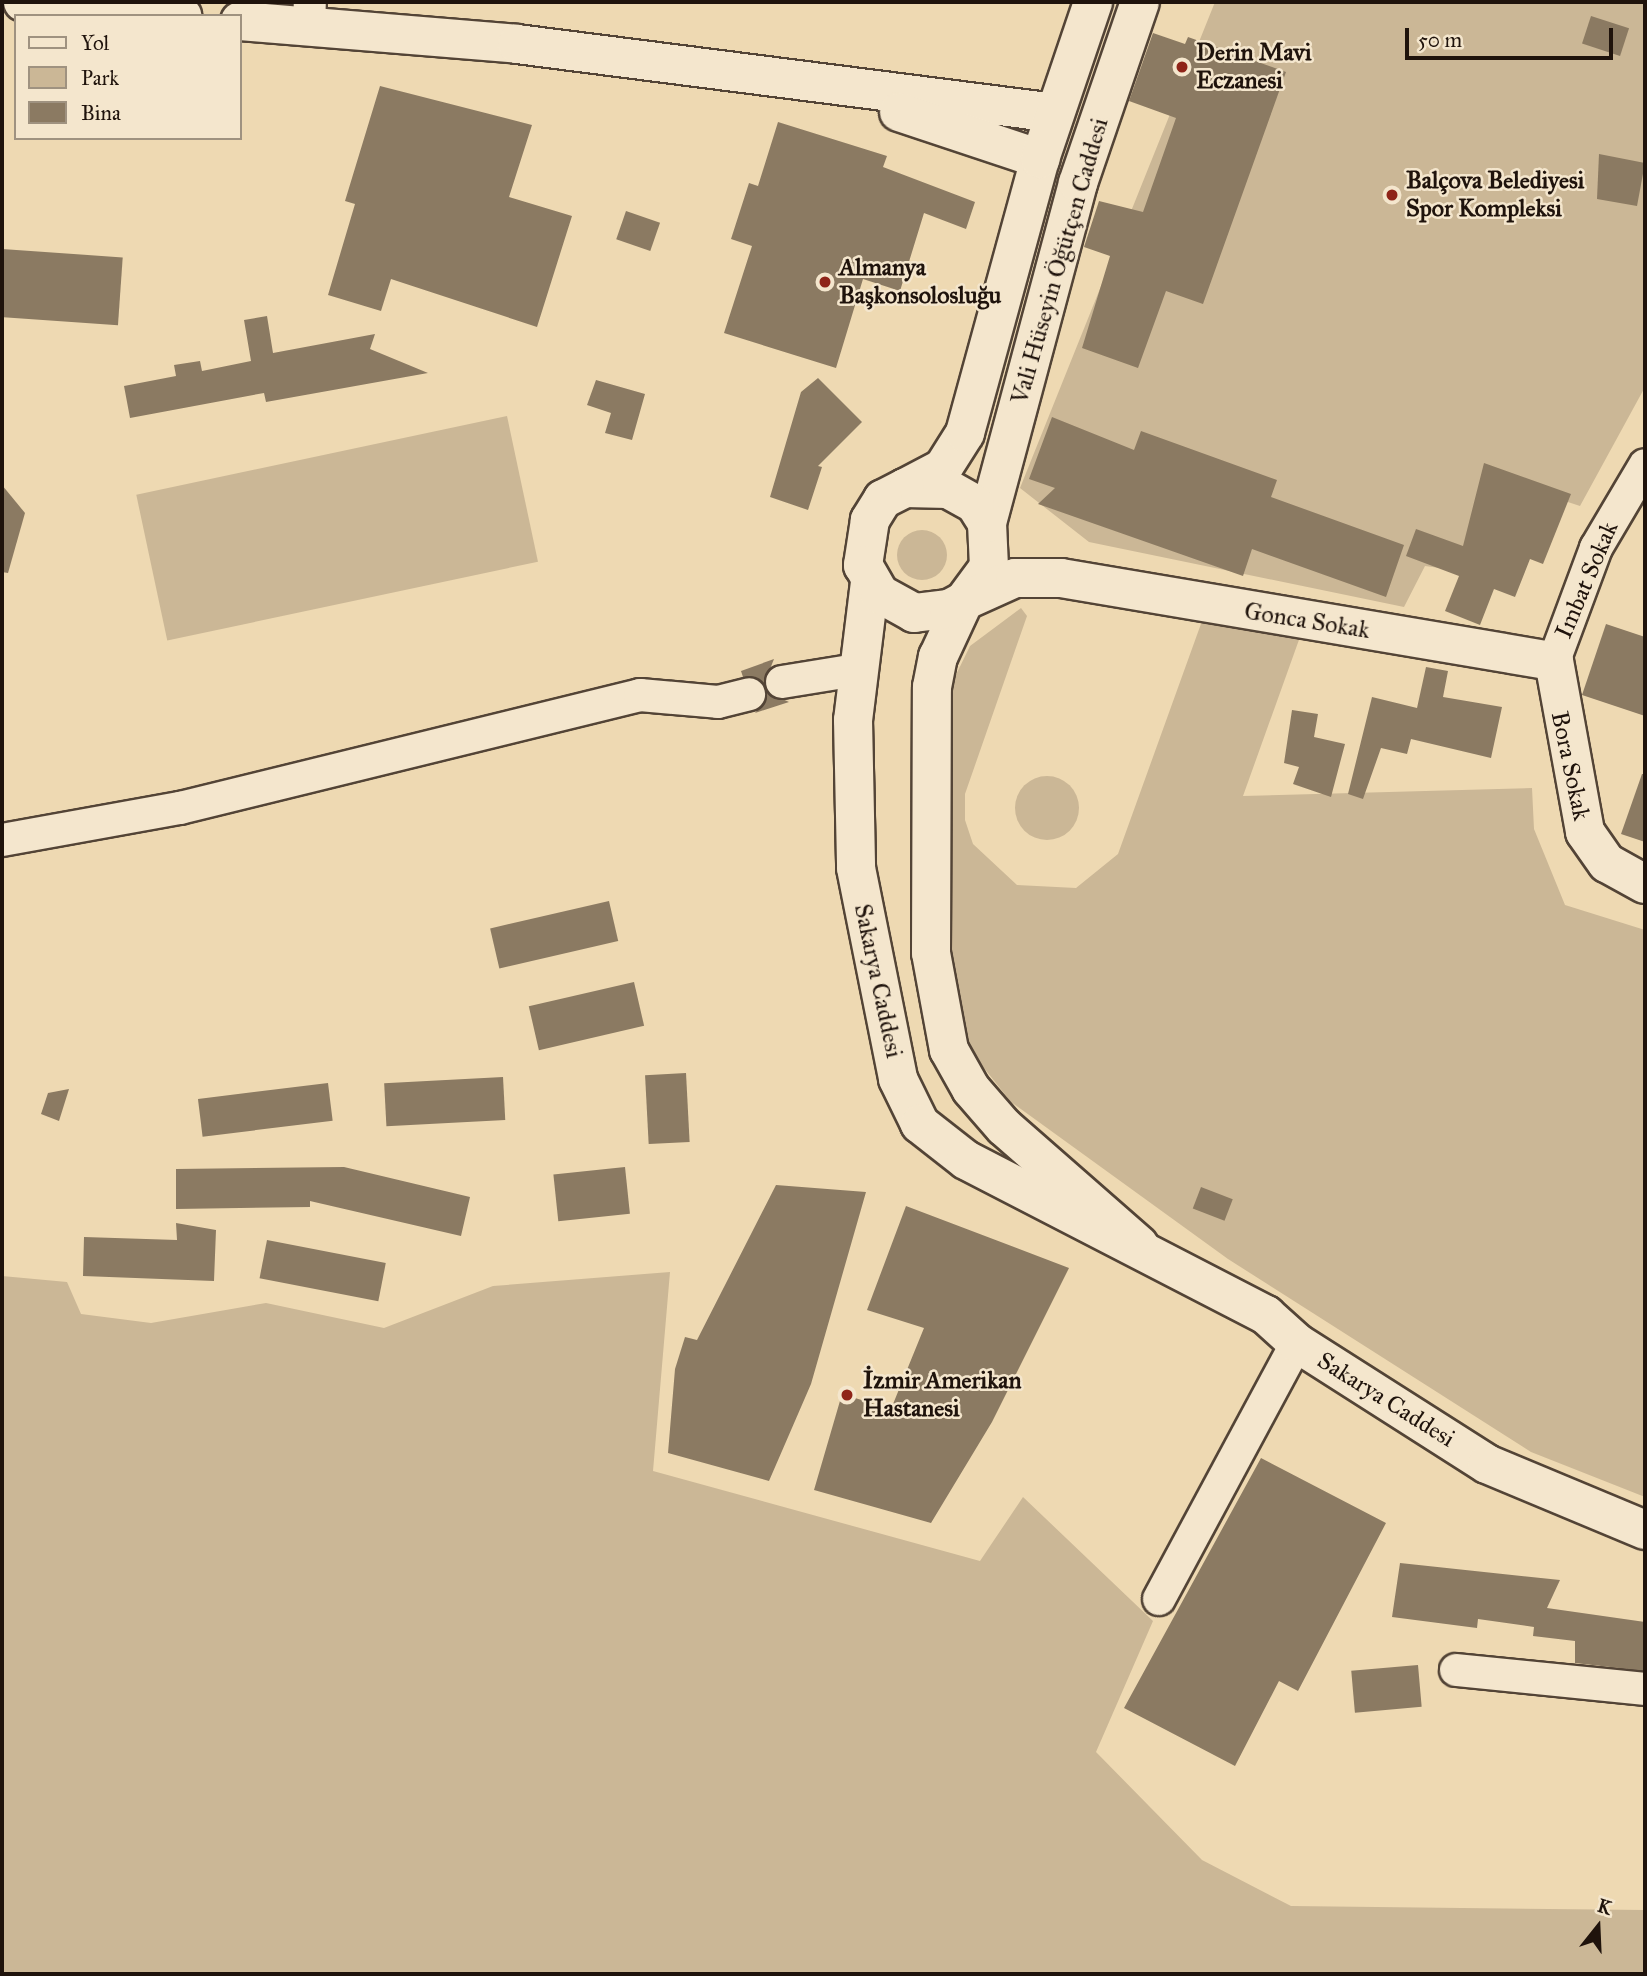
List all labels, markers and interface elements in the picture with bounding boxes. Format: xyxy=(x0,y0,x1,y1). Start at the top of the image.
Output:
legend xyxy=(14,14,242,140)
scale bar xyxy=(1409,14,1617,58)
text: 50 m xyxy=(1418,27,1462,53)
text: Yol xyxy=(81,30,109,56)
place label: Derin Mavi Eczanesi xyxy=(1196,39,1312,95)
marker: Derin Mavi Eczanesi xyxy=(1174,59,1190,75)
text: Park xyxy=(81,65,119,91)
text: Bina xyxy=(81,100,121,126)
street label: Vali Hüseyin Öğütçen Caddesi xyxy=(1005,115,1115,407)
place label: Balçova Belediyesi Spor Kompleksi xyxy=(1406,167,1584,223)
marker: Balçova Belediyesi Spor Kompleksi xyxy=(1384,187,1400,203)
place label: Almanya Başkonsolosluğu xyxy=(839,254,1001,310)
marker: Almanya Başkonsolosluğu xyxy=(817,274,833,290)
street label: Imbat Sokak xyxy=(1549,517,1625,643)
street label: Gonca Sokak xyxy=(1242,597,1372,645)
street label: Bora Sokak xyxy=(1544,709,1596,823)
street label: Sakarya Caddesi xyxy=(848,901,908,1061)
street label: Sakarya Caddesi xyxy=(1312,1346,1460,1454)
place label: İzmir Amerikan Hastanesi xyxy=(863,1367,1021,1423)
marker: İzmir Amerikan Hastanesi xyxy=(837,1385,857,1405)
north arrow xyxy=(1563,1892,1633,1962)
text: K xyxy=(1595,1894,1615,1920)

